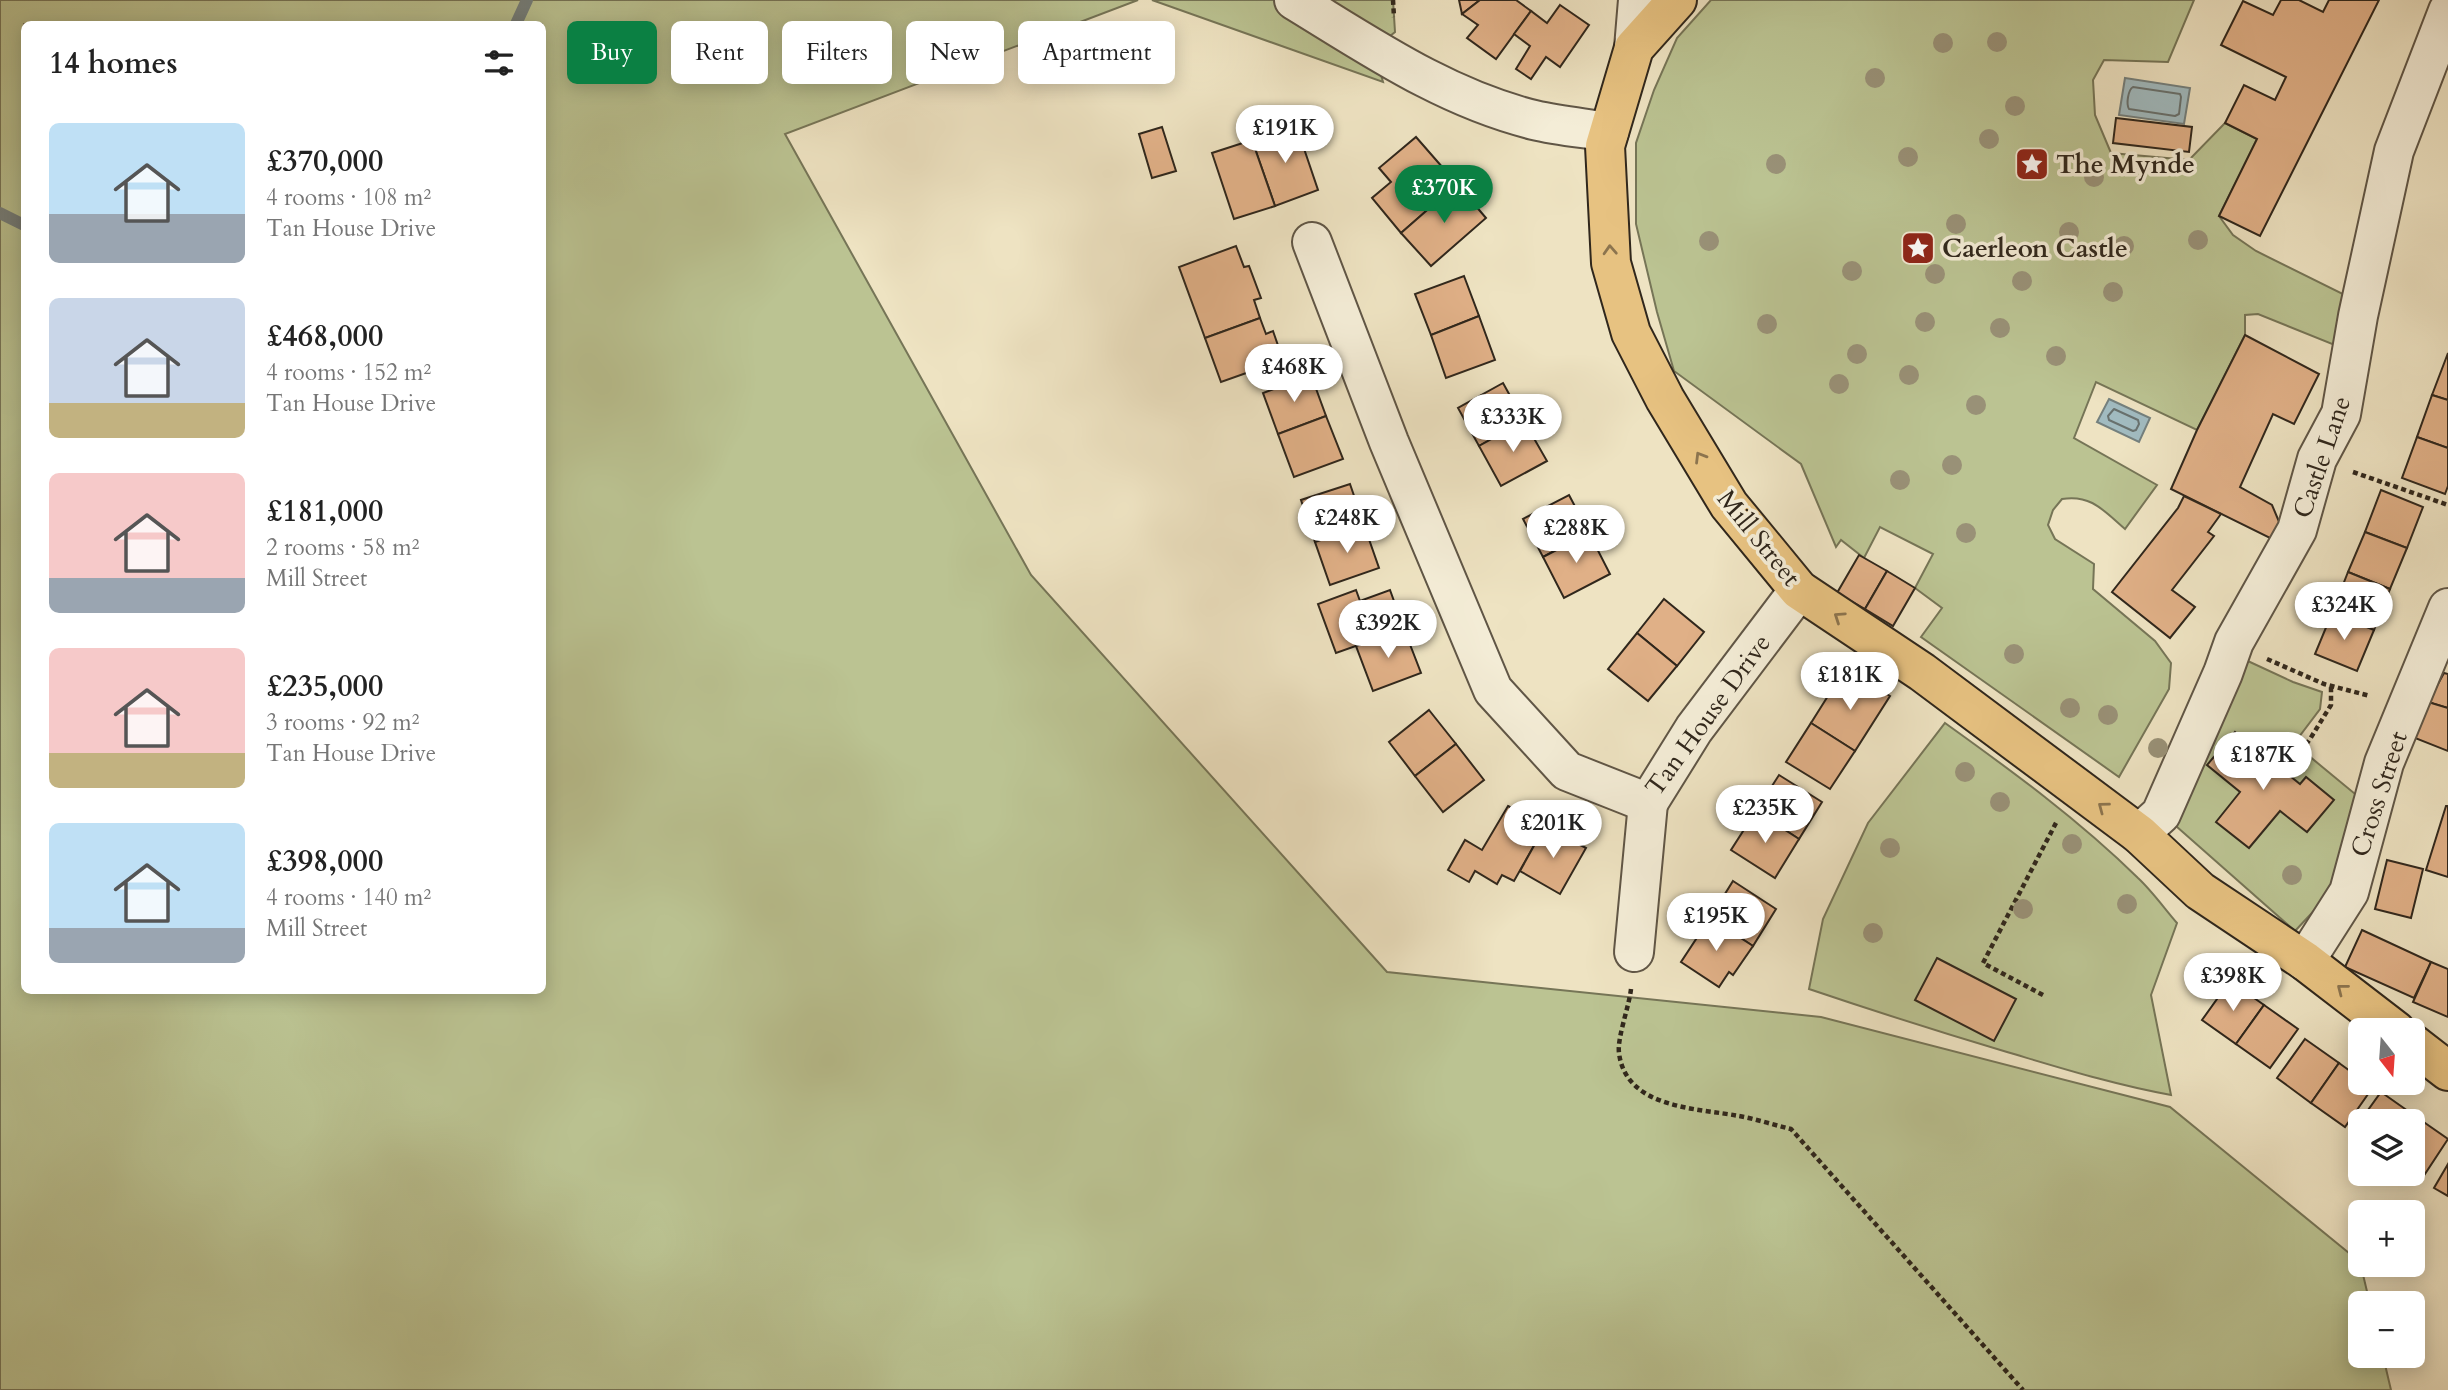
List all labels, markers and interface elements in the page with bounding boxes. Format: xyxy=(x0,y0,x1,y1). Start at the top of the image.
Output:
chip: Buy xyxy=(567,21,657,84)
chip: Rent xyxy=(671,21,768,84)
chip: Filters xyxy=(782,21,892,84)
chip: New xyxy=(906,21,1004,84)
chip: Apartment xyxy=(1018,21,1175,84)
text: 14 homes xyxy=(49,43,178,84)
icon: filters xyxy=(480,44,518,82)
pin: £191K xyxy=(1236,106,1334,165)
text: £191K xyxy=(1252,112,1318,143)
text: £370,000 xyxy=(266,141,383,182)
place icon: The Mynde xyxy=(2013,145,2051,183)
place label: The Mynde xyxy=(2056,147,2195,182)
icon: home xyxy=(105,151,189,235)
pin: £370K xyxy=(1395,166,1493,225)
text: £370K xyxy=(1411,172,1477,203)
text: 4 rooms · 108 m² xyxy=(266,182,431,213)
text: Tan House Drive xyxy=(266,213,436,244)
place icon: Caerleon Castle xyxy=(1899,229,1937,267)
place label: Caerleon Castle xyxy=(1942,231,2128,266)
one-way arrow xyxy=(1603,244,1618,255)
text: £468,000 xyxy=(266,316,383,357)
icon: home xyxy=(105,326,189,410)
pin: £468K xyxy=(1245,344,1343,404)
text: £468K xyxy=(1261,351,1327,382)
text: 4 rooms · 152 m² xyxy=(266,357,431,388)
text: Tan House Drive xyxy=(266,388,436,419)
street label: Castle Lane xyxy=(2285,391,2359,523)
pin: £333K xyxy=(1464,394,1562,454)
text: £333K xyxy=(1480,401,1546,432)
one-way arrow xyxy=(1695,451,1708,464)
street label: Mill Street xyxy=(1709,482,1809,594)
text: £181,000 xyxy=(266,491,383,532)
pin: £248K xyxy=(1298,496,1396,555)
icon: home xyxy=(105,501,189,585)
text: £248K xyxy=(1314,502,1380,533)
pin: £288K xyxy=(1527,505,1625,565)
text: £288K xyxy=(1543,512,1609,543)
text: 2 rooms · 58 m² xyxy=(266,532,419,563)
text: Mill Street xyxy=(266,563,367,594)
pin: £324K xyxy=(2295,582,2393,642)
text: £324K xyxy=(2311,589,2377,620)
pin: £392K xyxy=(1339,600,1437,660)
text: £392K xyxy=(1355,607,1421,638)
one-way arrow xyxy=(1834,612,1847,625)
street label: Tan House Drive xyxy=(1637,627,1779,803)
pin: £181K xyxy=(1801,652,1899,712)
text: £181K xyxy=(1817,659,1883,690)
text: £235,000 xyxy=(266,666,383,707)
icon: home xyxy=(105,676,189,760)
text: 3 rooms · 92 m² xyxy=(266,707,419,738)
street label: Cross Street xyxy=(2342,727,2416,861)
pin: £187K xyxy=(2214,732,2312,792)
text: Tan House Drive xyxy=(266,738,436,769)
text: £187K xyxy=(2230,739,2296,770)
pin: £235K xyxy=(1716,786,1814,845)
text: £235K xyxy=(1732,792,1798,823)
pin: £201K xyxy=(1504,800,1602,860)
one-way arrow xyxy=(2098,803,2111,815)
text: £201K xyxy=(1520,807,1586,838)
text: £398,000 xyxy=(266,841,383,882)
icon: home xyxy=(105,851,189,935)
text: 4 rooms · 140 m² xyxy=(266,882,431,913)
pin: £195K xyxy=(1667,894,1765,953)
text: £195K xyxy=(1683,900,1749,931)
text: Mill Street xyxy=(266,913,367,944)
pin: £398K xyxy=(2184,954,2282,1013)
text: £398K xyxy=(2200,960,2266,991)
one-way arrow xyxy=(2337,985,2350,998)
north arrow xyxy=(2348,1018,2426,1096)
map controls xyxy=(2348,1018,2425,1368)
button: layers xyxy=(2348,1109,2425,1186)
button: + xyxy=(2348,1200,2425,1277)
button: − xyxy=(2348,1291,2425,1368)

